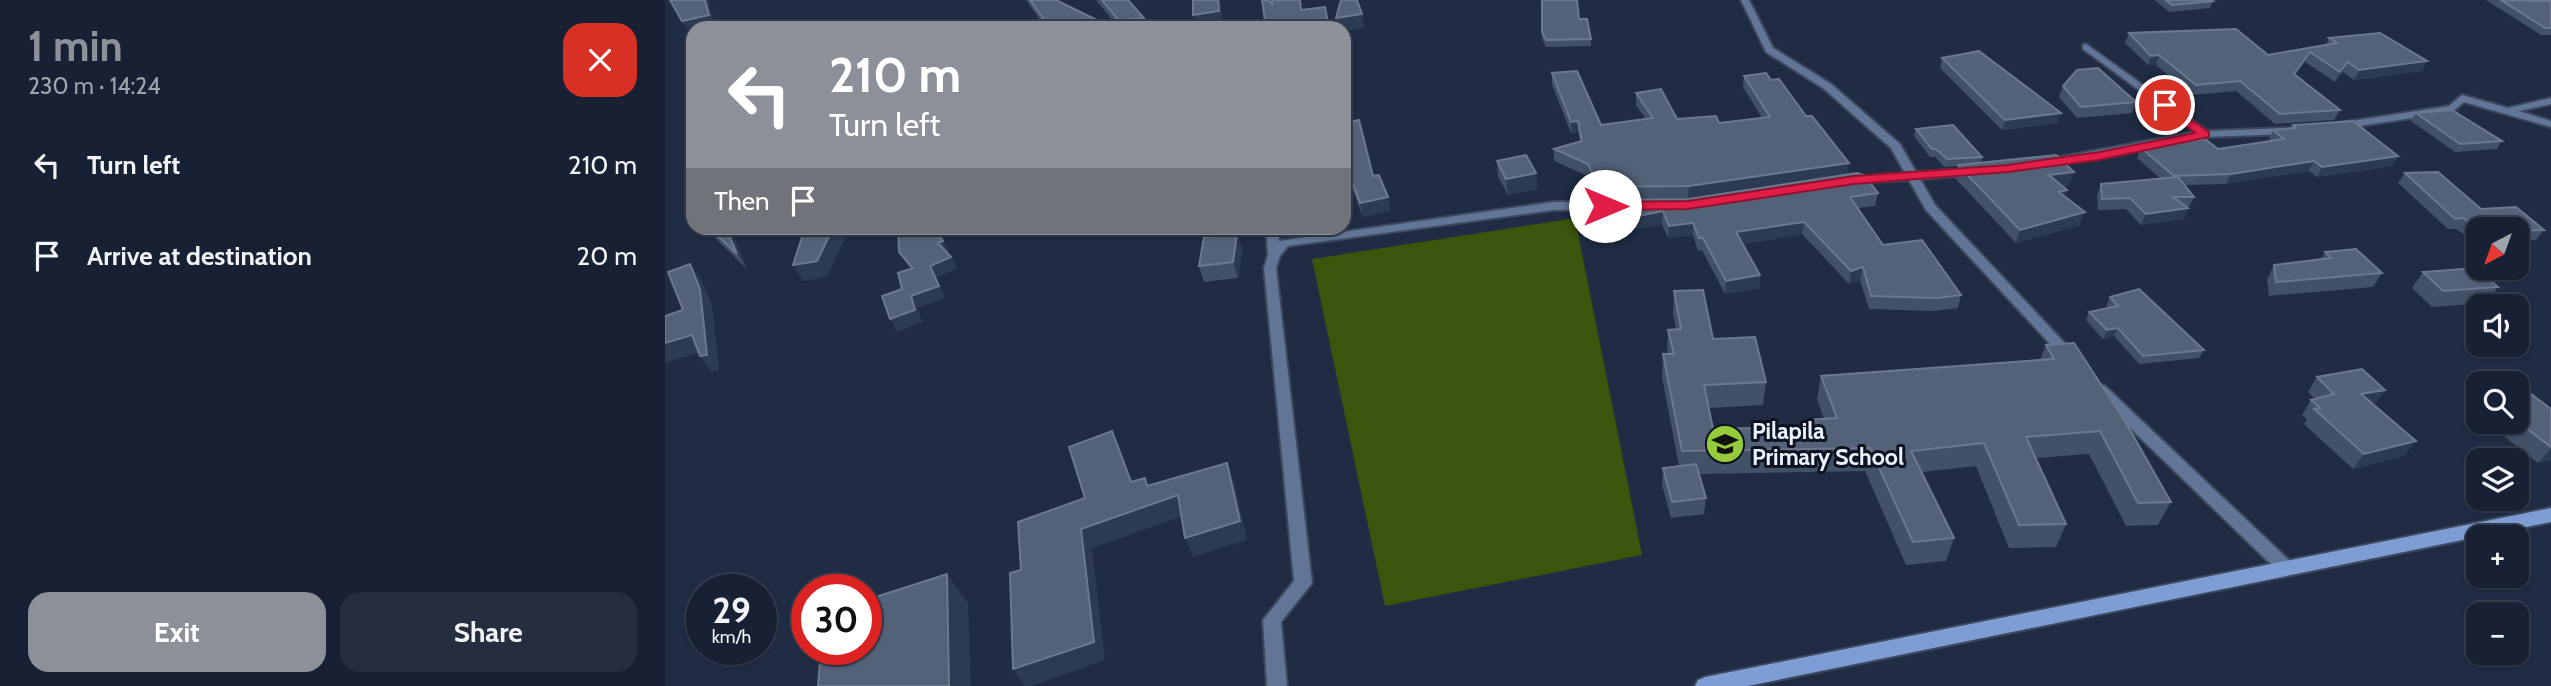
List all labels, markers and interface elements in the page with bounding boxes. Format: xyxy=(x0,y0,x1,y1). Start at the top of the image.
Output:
text: 1 min xyxy=(28,20,123,72)
button: close xyxy=(563,23,637,97)
text: 210 m xyxy=(829,45,961,104)
icon: left xyxy=(714,49,805,140)
text: 230 m · 14:24 xyxy=(28,72,161,100)
pin xyxy=(2135,75,2195,135)
icon: arrive xyxy=(2146,86,2184,124)
text: Turn left xyxy=(829,105,940,144)
icon: left xyxy=(28,146,66,184)
text: Turn left xyxy=(87,149,180,181)
text: 210 m xyxy=(568,149,637,181)
position arrow xyxy=(1568,169,1642,243)
icon: arrive xyxy=(784,182,822,220)
text: Then xyxy=(714,185,770,217)
north arrow xyxy=(2466,217,2529,280)
map controls xyxy=(2466,217,2529,665)
icon: arrive xyxy=(28,237,66,275)
text: Arrive at destination xyxy=(87,240,312,272)
text: 20 m xyxy=(577,240,637,272)
button: sound xyxy=(2466,294,2529,357)
button: search xyxy=(2466,371,2529,434)
place label: Pilapila Primary School xyxy=(1752,417,1904,471)
school or university icon: Pilapila Primary School xyxy=(1704,423,1746,465)
button: layers xyxy=(2466,448,2529,511)
button: + xyxy=(2466,525,2529,588)
speed limit sign: 30 xyxy=(791,574,882,665)
text: 29 xyxy=(712,589,751,632)
button: Exit xyxy=(28,592,326,672)
button: Share xyxy=(340,592,637,672)
button: − xyxy=(2466,602,2529,665)
text: km/h xyxy=(712,626,751,648)

